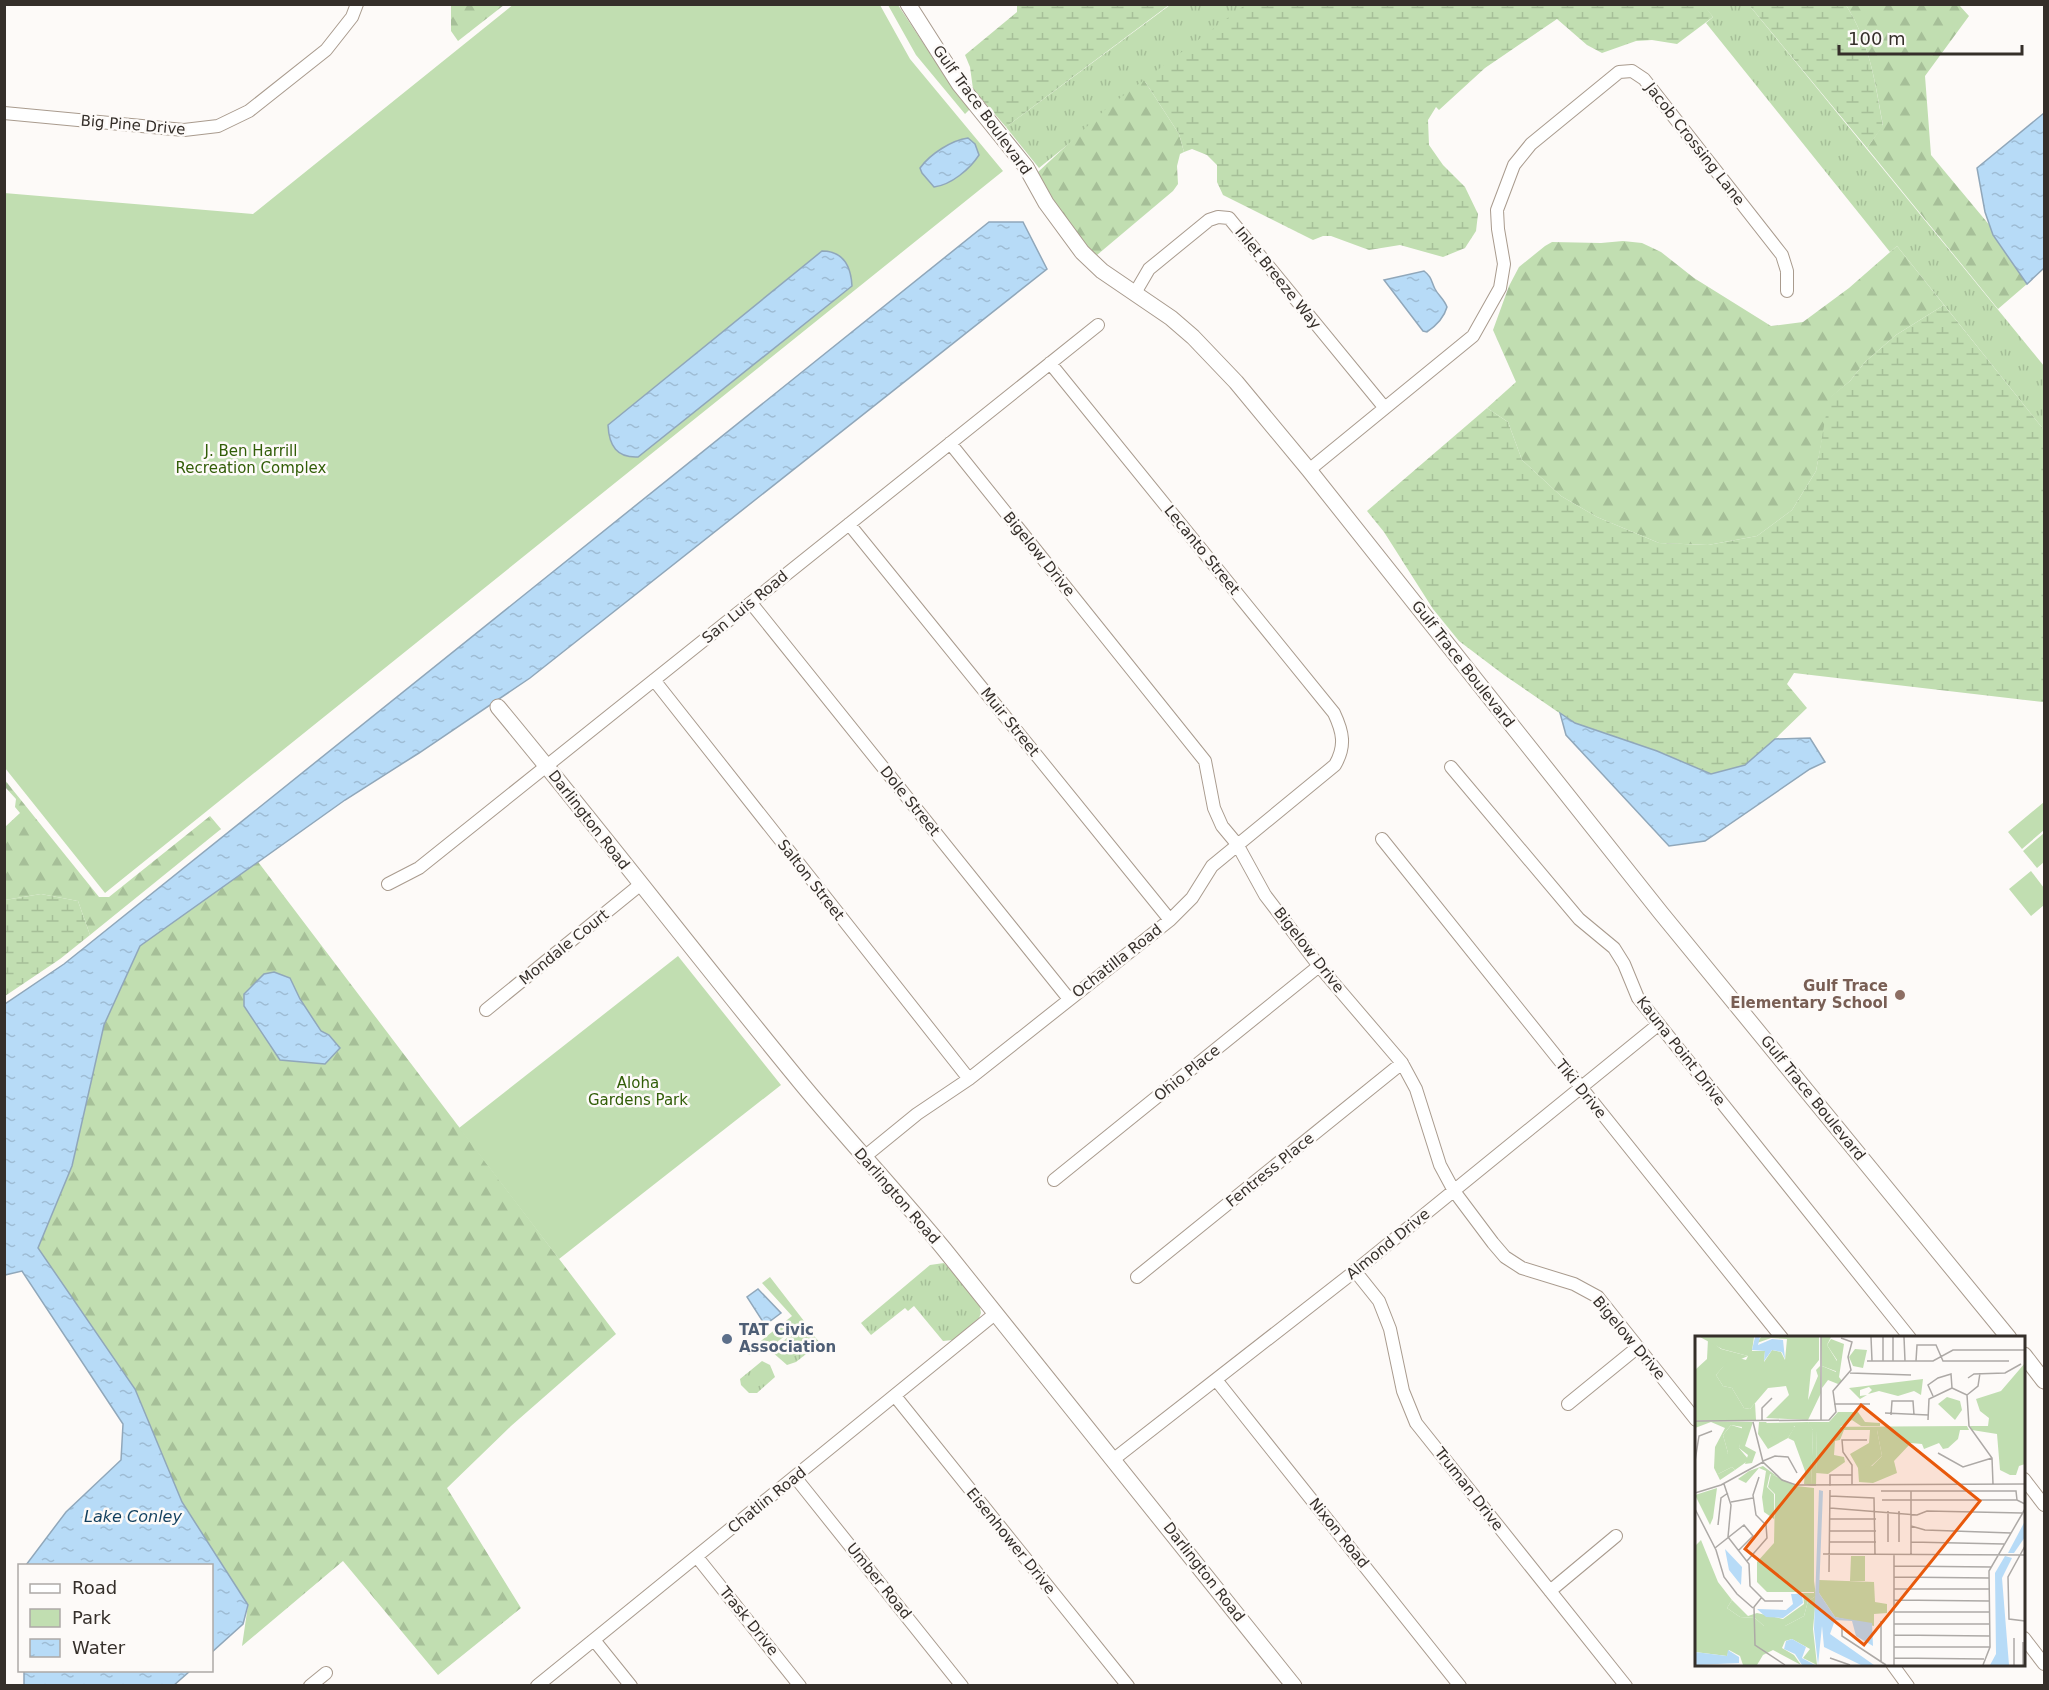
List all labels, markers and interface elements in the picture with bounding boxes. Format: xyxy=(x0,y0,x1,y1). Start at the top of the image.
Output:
scale bar xyxy=(1839,18,2022,56)
text: 100 m xyxy=(1848,28,1906,49)
street label: Gulf Trace Boulevard xyxy=(929,42,1035,178)
street label: Jacob Crossing Lane xyxy=(1641,78,1748,209)
street label: Big Pine Drive xyxy=(80,111,186,139)
street label: Inlet Breeze Way xyxy=(1231,223,1325,333)
park label: J. Ben Harrill Recreation Complex xyxy=(176,442,327,477)
street label: Lecanto Street xyxy=(1160,502,1244,598)
street label: Bigelow Drive xyxy=(999,508,1079,600)
street label: San Luis Road xyxy=(699,567,791,647)
street label: Gulf Trace Boulevard xyxy=(1408,597,1518,731)
street label: Muir Street xyxy=(977,684,1043,760)
street label: Dole Street xyxy=(876,763,944,840)
street label: Darlington Road xyxy=(545,767,633,873)
street label: Salton Street xyxy=(774,836,848,924)
street label: Bigelow Drive xyxy=(1270,904,1348,996)
street label: Mondale Court xyxy=(516,905,612,989)
street label: Ochatilla Road xyxy=(1069,920,1165,1002)
place label: Gulf Trace Elementary School xyxy=(1730,977,1888,1012)
marker: Gulf Trace Elementary School xyxy=(1893,988,1907,1002)
street label: Kauna Point Drive xyxy=(1633,993,1729,1109)
street label: Gulf Trace Boulevard xyxy=(1757,1032,1869,1164)
street label: Ohio Place xyxy=(1151,1041,1223,1105)
street label: Tiki Drive xyxy=(1551,1055,1610,1122)
park label: Aloha Gardens Park xyxy=(588,1074,688,1109)
street label: Fentress Place xyxy=(1222,1129,1318,1211)
street label: Darlington Road xyxy=(850,1144,944,1248)
street label: Almond Drive xyxy=(1343,1205,1433,1283)
street label: Bigelow Drive xyxy=(1589,1293,1669,1383)
place label: TAT Civic Association xyxy=(739,1321,836,1356)
marker: TAT Civic Association xyxy=(720,1332,734,1346)
inset map xyxy=(1695,1336,2025,1666)
street label: Truman Drive xyxy=(1430,1443,1507,1534)
street label: Chatlin Road xyxy=(724,1463,810,1537)
street label: Eisenhower Drive xyxy=(963,1484,1059,1598)
street label: Nixon Road xyxy=(1305,1494,1373,1572)
water label: Lake Conley xyxy=(84,1507,182,1526)
street label: Darlington Road xyxy=(1160,1519,1248,1625)
street label: Umber Road xyxy=(843,1539,915,1623)
legend xyxy=(18,1564,213,1672)
text: Road xyxy=(72,1577,117,1598)
street label: Trask Drive xyxy=(715,1582,782,1659)
text: Park xyxy=(72,1607,111,1628)
text: Water xyxy=(72,1637,126,1658)

